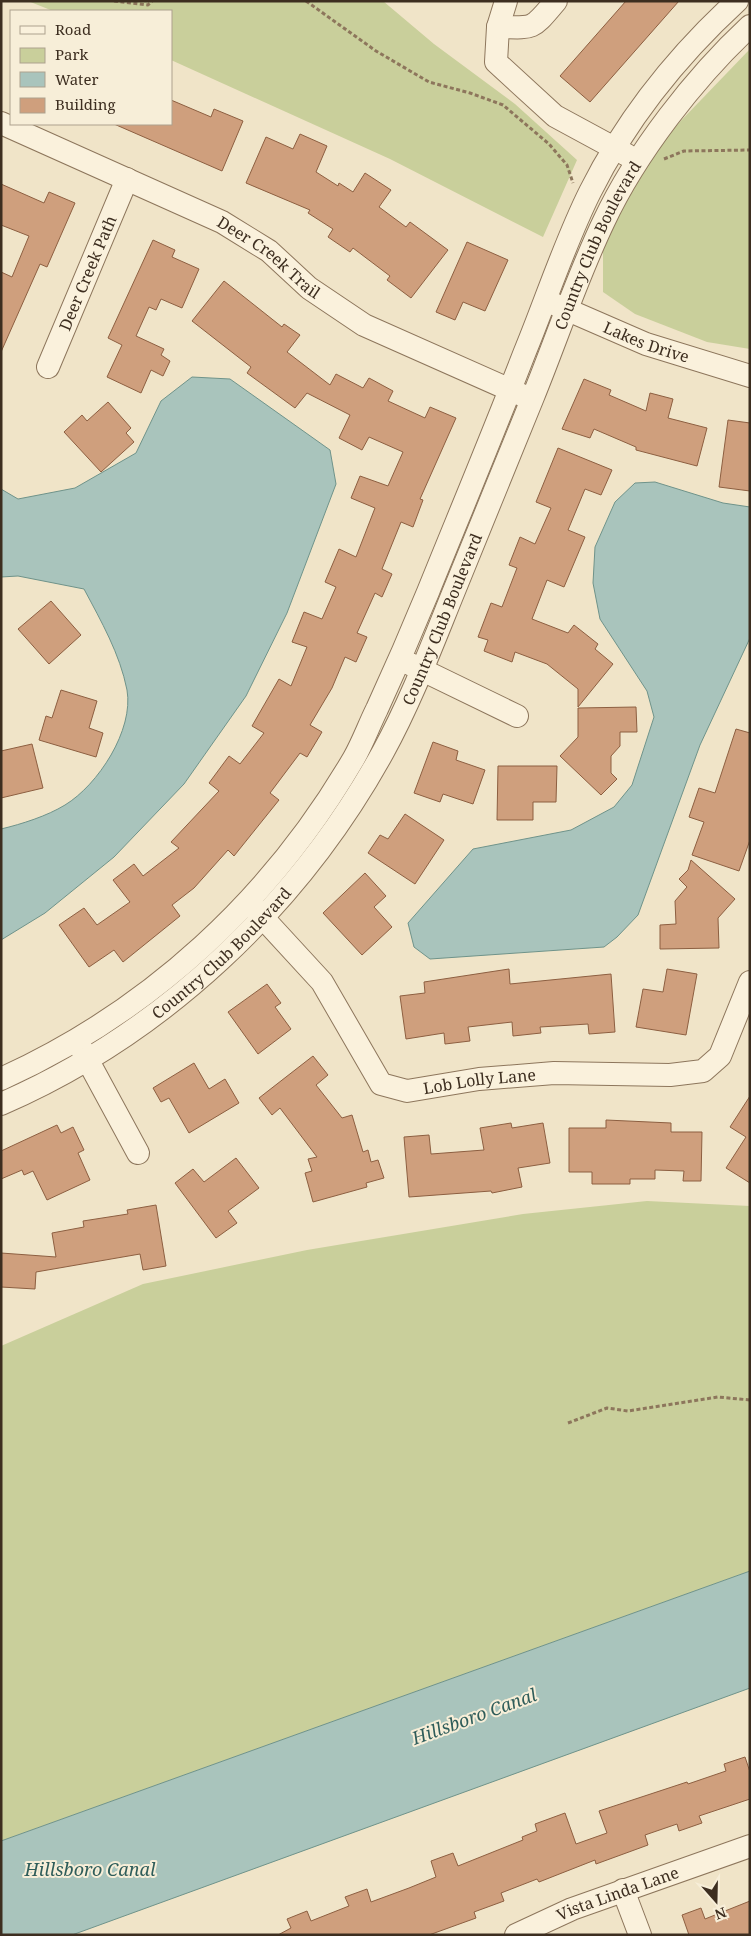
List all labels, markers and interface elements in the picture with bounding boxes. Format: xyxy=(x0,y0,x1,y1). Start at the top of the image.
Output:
legend xyxy=(10,10,172,125)
text: Road xyxy=(55,19,91,39)
text: Park xyxy=(55,44,89,64)
text: Water xyxy=(55,69,98,89)
text: Building xyxy=(55,94,116,114)
street label: Country Club Boulevard xyxy=(549,157,646,333)
street label: Deer Creek Trail xyxy=(213,211,325,304)
street label: Deer Creek Path xyxy=(54,212,121,334)
street label: Lakes Drive xyxy=(600,316,692,368)
street label: Country Club Boulevard xyxy=(397,530,487,709)
street label: Country Club Boulevard xyxy=(147,882,296,1024)
street label: Lob Lolly Lane xyxy=(422,1063,537,1099)
water label: Hillsboro Canal xyxy=(407,1682,540,1750)
water label: Hillsboro Canal xyxy=(24,1857,156,1881)
street label: Vista Linda Lane xyxy=(553,1861,682,1926)
north arrow xyxy=(691,1876,741,1926)
text: N xyxy=(712,1903,729,1925)

